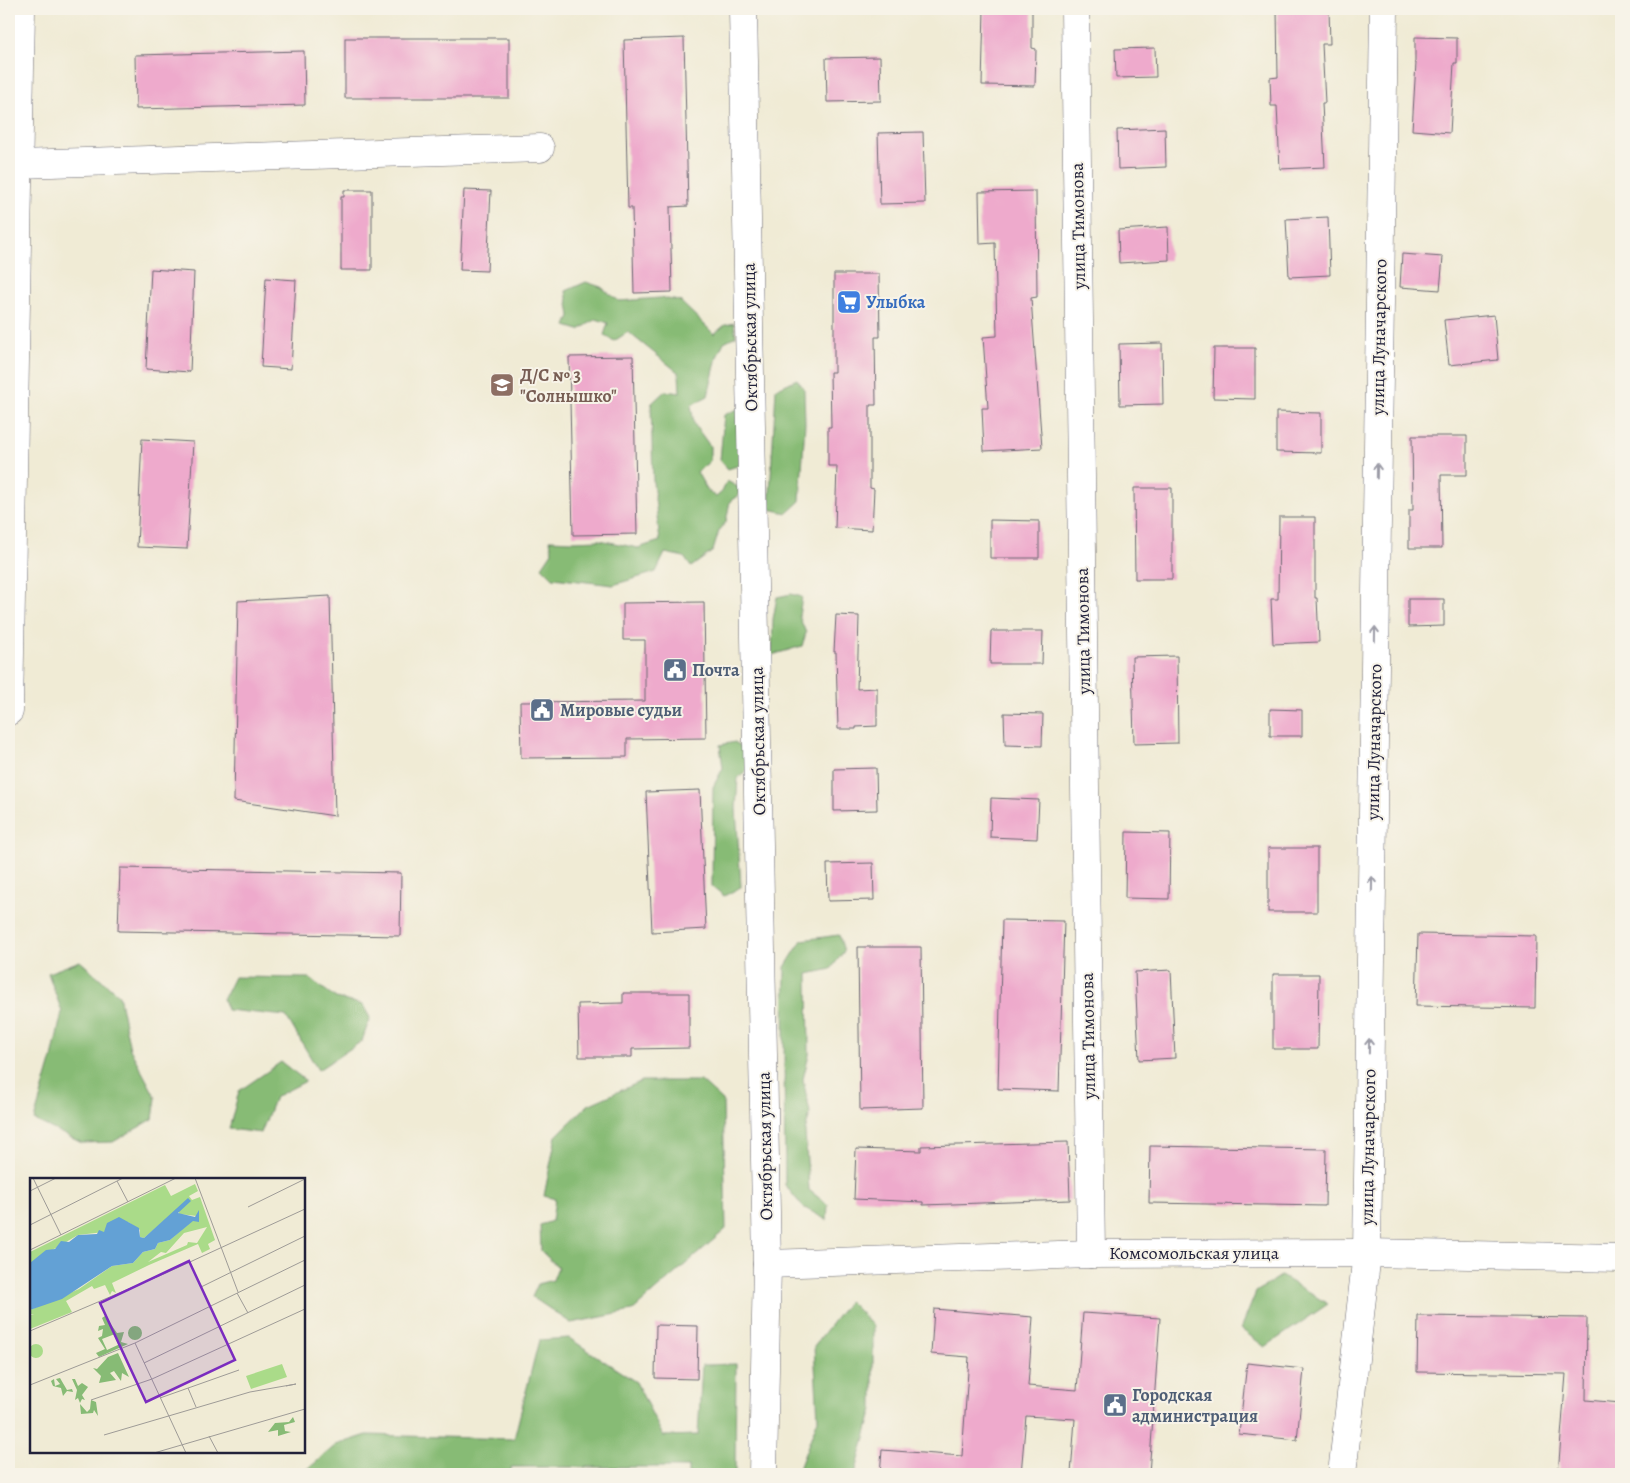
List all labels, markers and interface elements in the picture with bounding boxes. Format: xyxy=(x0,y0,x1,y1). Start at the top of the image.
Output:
street label: улица Тимонова xyxy=(1065,162,1091,291)
street label: улица Луначарского xyxy=(1366,259,1392,416)
street label: Октябрьская улица xyxy=(737,262,763,411)
supermarket icon: Улыбка xyxy=(836,289,862,315)
place label: Улыбка xyxy=(866,290,926,314)
place label: Д/С № 3 "Солнышко" xyxy=(520,363,617,408)
school or university icon: Д/С № 3 "Солнышко" xyxy=(489,372,515,398)
one-way arrow xyxy=(1372,464,1382,480)
street label: улица Тимонова xyxy=(1070,567,1096,696)
one-way arrow xyxy=(1370,626,1380,642)
public building icon: Почта xyxy=(662,657,688,683)
place label: Почта xyxy=(692,658,740,682)
street label: улица Луначарского xyxy=(1361,664,1387,821)
street label: Октябрьская улица xyxy=(745,666,771,815)
public building icon: Мировые судьи xyxy=(529,697,555,723)
place label: Мировые судьи xyxy=(560,698,682,722)
one-way arrow xyxy=(1367,876,1377,892)
street label: улица Тимонова xyxy=(1075,972,1101,1101)
one-way arrow xyxy=(1365,1039,1374,1055)
street label: улица Луначарского xyxy=(1355,1069,1381,1226)
street label: Октябрьская улица xyxy=(752,1071,778,1220)
inset map xyxy=(30,1178,305,1453)
street label: Комсомольская улица xyxy=(1109,1241,1280,1265)
place label: Городская администрация xyxy=(1132,1383,1258,1428)
public building icon: Городская администрация xyxy=(1102,1392,1128,1418)

